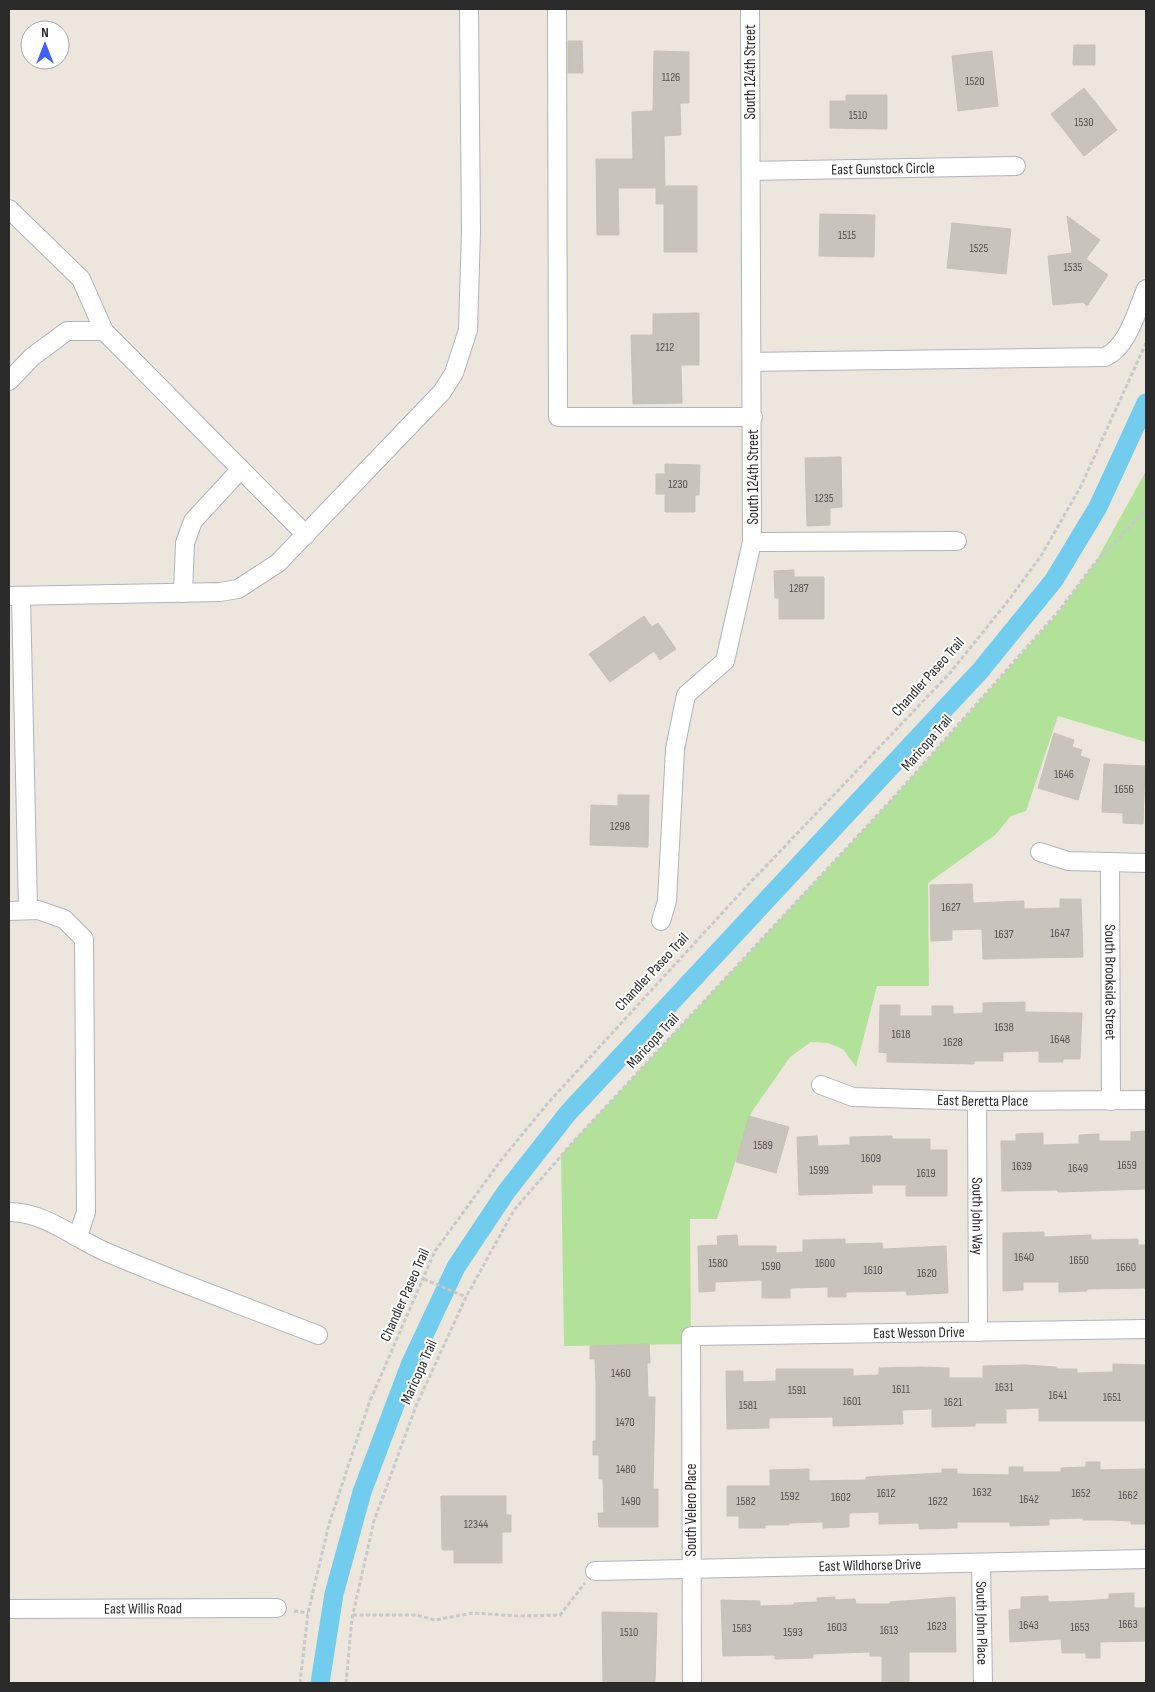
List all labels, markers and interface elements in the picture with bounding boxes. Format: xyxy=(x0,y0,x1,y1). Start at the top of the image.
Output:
north arrow xyxy=(20,20,70,70)
text: N xyxy=(41,24,49,41)
street label: South 124th Street xyxy=(741,24,760,120)
house number: 1126 xyxy=(662,70,680,85)
house number: 1520 xyxy=(965,74,985,89)
house number: 1510 xyxy=(849,108,867,123)
house number: 1530 xyxy=(1074,115,1094,130)
street label: East Gunstock Circle xyxy=(831,158,935,179)
house number: 1515 xyxy=(838,228,856,243)
house number: 1525 xyxy=(970,241,989,256)
house number: 1535 xyxy=(1064,260,1083,275)
house number: 1212 xyxy=(656,340,674,355)
street label: South 124th Street xyxy=(744,429,763,525)
house number: 1230 xyxy=(668,477,688,492)
house number: 1235 xyxy=(814,491,834,506)
house number: 1287 xyxy=(789,581,809,596)
street label: Chandler Paseo Trail xyxy=(887,633,969,721)
street label: Maricopa Trail xyxy=(897,711,957,775)
house number: 1646 xyxy=(1054,767,1074,782)
house number: 1656 xyxy=(1114,782,1134,797)
house number: 1298 xyxy=(610,819,630,834)
house number: 1627 xyxy=(941,900,961,915)
street label: South Brookside Street xyxy=(1101,924,1120,1040)
house number: 1647 xyxy=(1050,926,1070,941)
house number: 1637 xyxy=(994,927,1014,942)
street label: Chandler Paseo Trail xyxy=(611,929,693,1015)
street label: Maricopa Trail xyxy=(623,1009,683,1073)
house number: 1638 xyxy=(994,1020,1014,1035)
house number: 1618 xyxy=(892,1027,910,1042)
house number: 1648 xyxy=(1050,1032,1070,1047)
house number: 1628 xyxy=(943,1035,963,1050)
street label: East Beretta Place xyxy=(937,1090,1028,1111)
house number: 1589 xyxy=(753,1138,773,1153)
house number: 1609 xyxy=(861,1151,881,1166)
house number: 1659 xyxy=(1117,1158,1137,1173)
house number: 1639 xyxy=(1012,1159,1032,1174)
house number: 1649 xyxy=(1068,1161,1088,1176)
house number: 1599 xyxy=(809,1163,829,1178)
house number: 1619 xyxy=(917,1166,935,1181)
street label: South John Way xyxy=(968,1177,987,1255)
street label: Chandler Paseo Trail xyxy=(376,1245,434,1345)
house number: 1640 xyxy=(1014,1250,1034,1265)
house number: 1650 xyxy=(1069,1253,1089,1268)
house number: 1580 xyxy=(708,1256,728,1271)
house number: 1600 xyxy=(815,1256,835,1271)
house number: 1590 xyxy=(761,1259,781,1274)
house number: 1660 xyxy=(1116,1260,1136,1275)
house number: 1610 xyxy=(863,1263,883,1278)
house number: 1620 xyxy=(917,1266,937,1281)
street label: East Wesson Drive xyxy=(873,1322,965,1343)
street label: Maricopa Trail xyxy=(396,1337,442,1407)
house number: 1460 xyxy=(611,1366,631,1381)
house number: 1631 xyxy=(995,1380,1014,1395)
house number: 1611 xyxy=(892,1382,911,1397)
house number: 1591 xyxy=(788,1383,807,1398)
house number: 1641 xyxy=(1049,1388,1068,1403)
house number: 1651 xyxy=(1103,1390,1122,1405)
house number: 1601 xyxy=(842,1394,862,1409)
house number: 1621 xyxy=(944,1395,963,1410)
house number: 1581 xyxy=(739,1398,758,1413)
house number: 1470 xyxy=(615,1415,635,1430)
house number: 1480 xyxy=(616,1462,636,1477)
street label: South Velero Place xyxy=(682,1464,701,1556)
house number: 1632 xyxy=(972,1485,992,1500)
house number: 1612 xyxy=(877,1486,895,1501)
house number: 1652 xyxy=(1071,1486,1091,1501)
house number: 1662 xyxy=(1118,1488,1138,1503)
house number: 1592 xyxy=(780,1489,800,1504)
house number: 1602 xyxy=(831,1490,851,1505)
house number: 1642 xyxy=(1019,1492,1039,1507)
house number: 1490 xyxy=(621,1494,641,1509)
house number: 1582 xyxy=(736,1494,756,1509)
house number: 1622 xyxy=(928,1494,948,1509)
house number: 12344 xyxy=(464,1517,488,1532)
street label: East Wildhorse Drive xyxy=(818,1554,921,1576)
street label: South John Place xyxy=(972,1581,992,1665)
street label: East Willis Road xyxy=(104,1599,182,1618)
house number: 1663 xyxy=(1118,1617,1138,1632)
house number: 1643 xyxy=(1019,1618,1039,1633)
house number: 1623 xyxy=(927,1619,947,1634)
house number: 1603 xyxy=(827,1620,847,1635)
house number: 1653 xyxy=(1070,1620,1090,1635)
house number: 1583 xyxy=(732,1621,752,1636)
house number: 1613 xyxy=(880,1623,898,1638)
house number: 1510 xyxy=(620,1625,638,1640)
house number: 1593 xyxy=(783,1625,803,1640)

